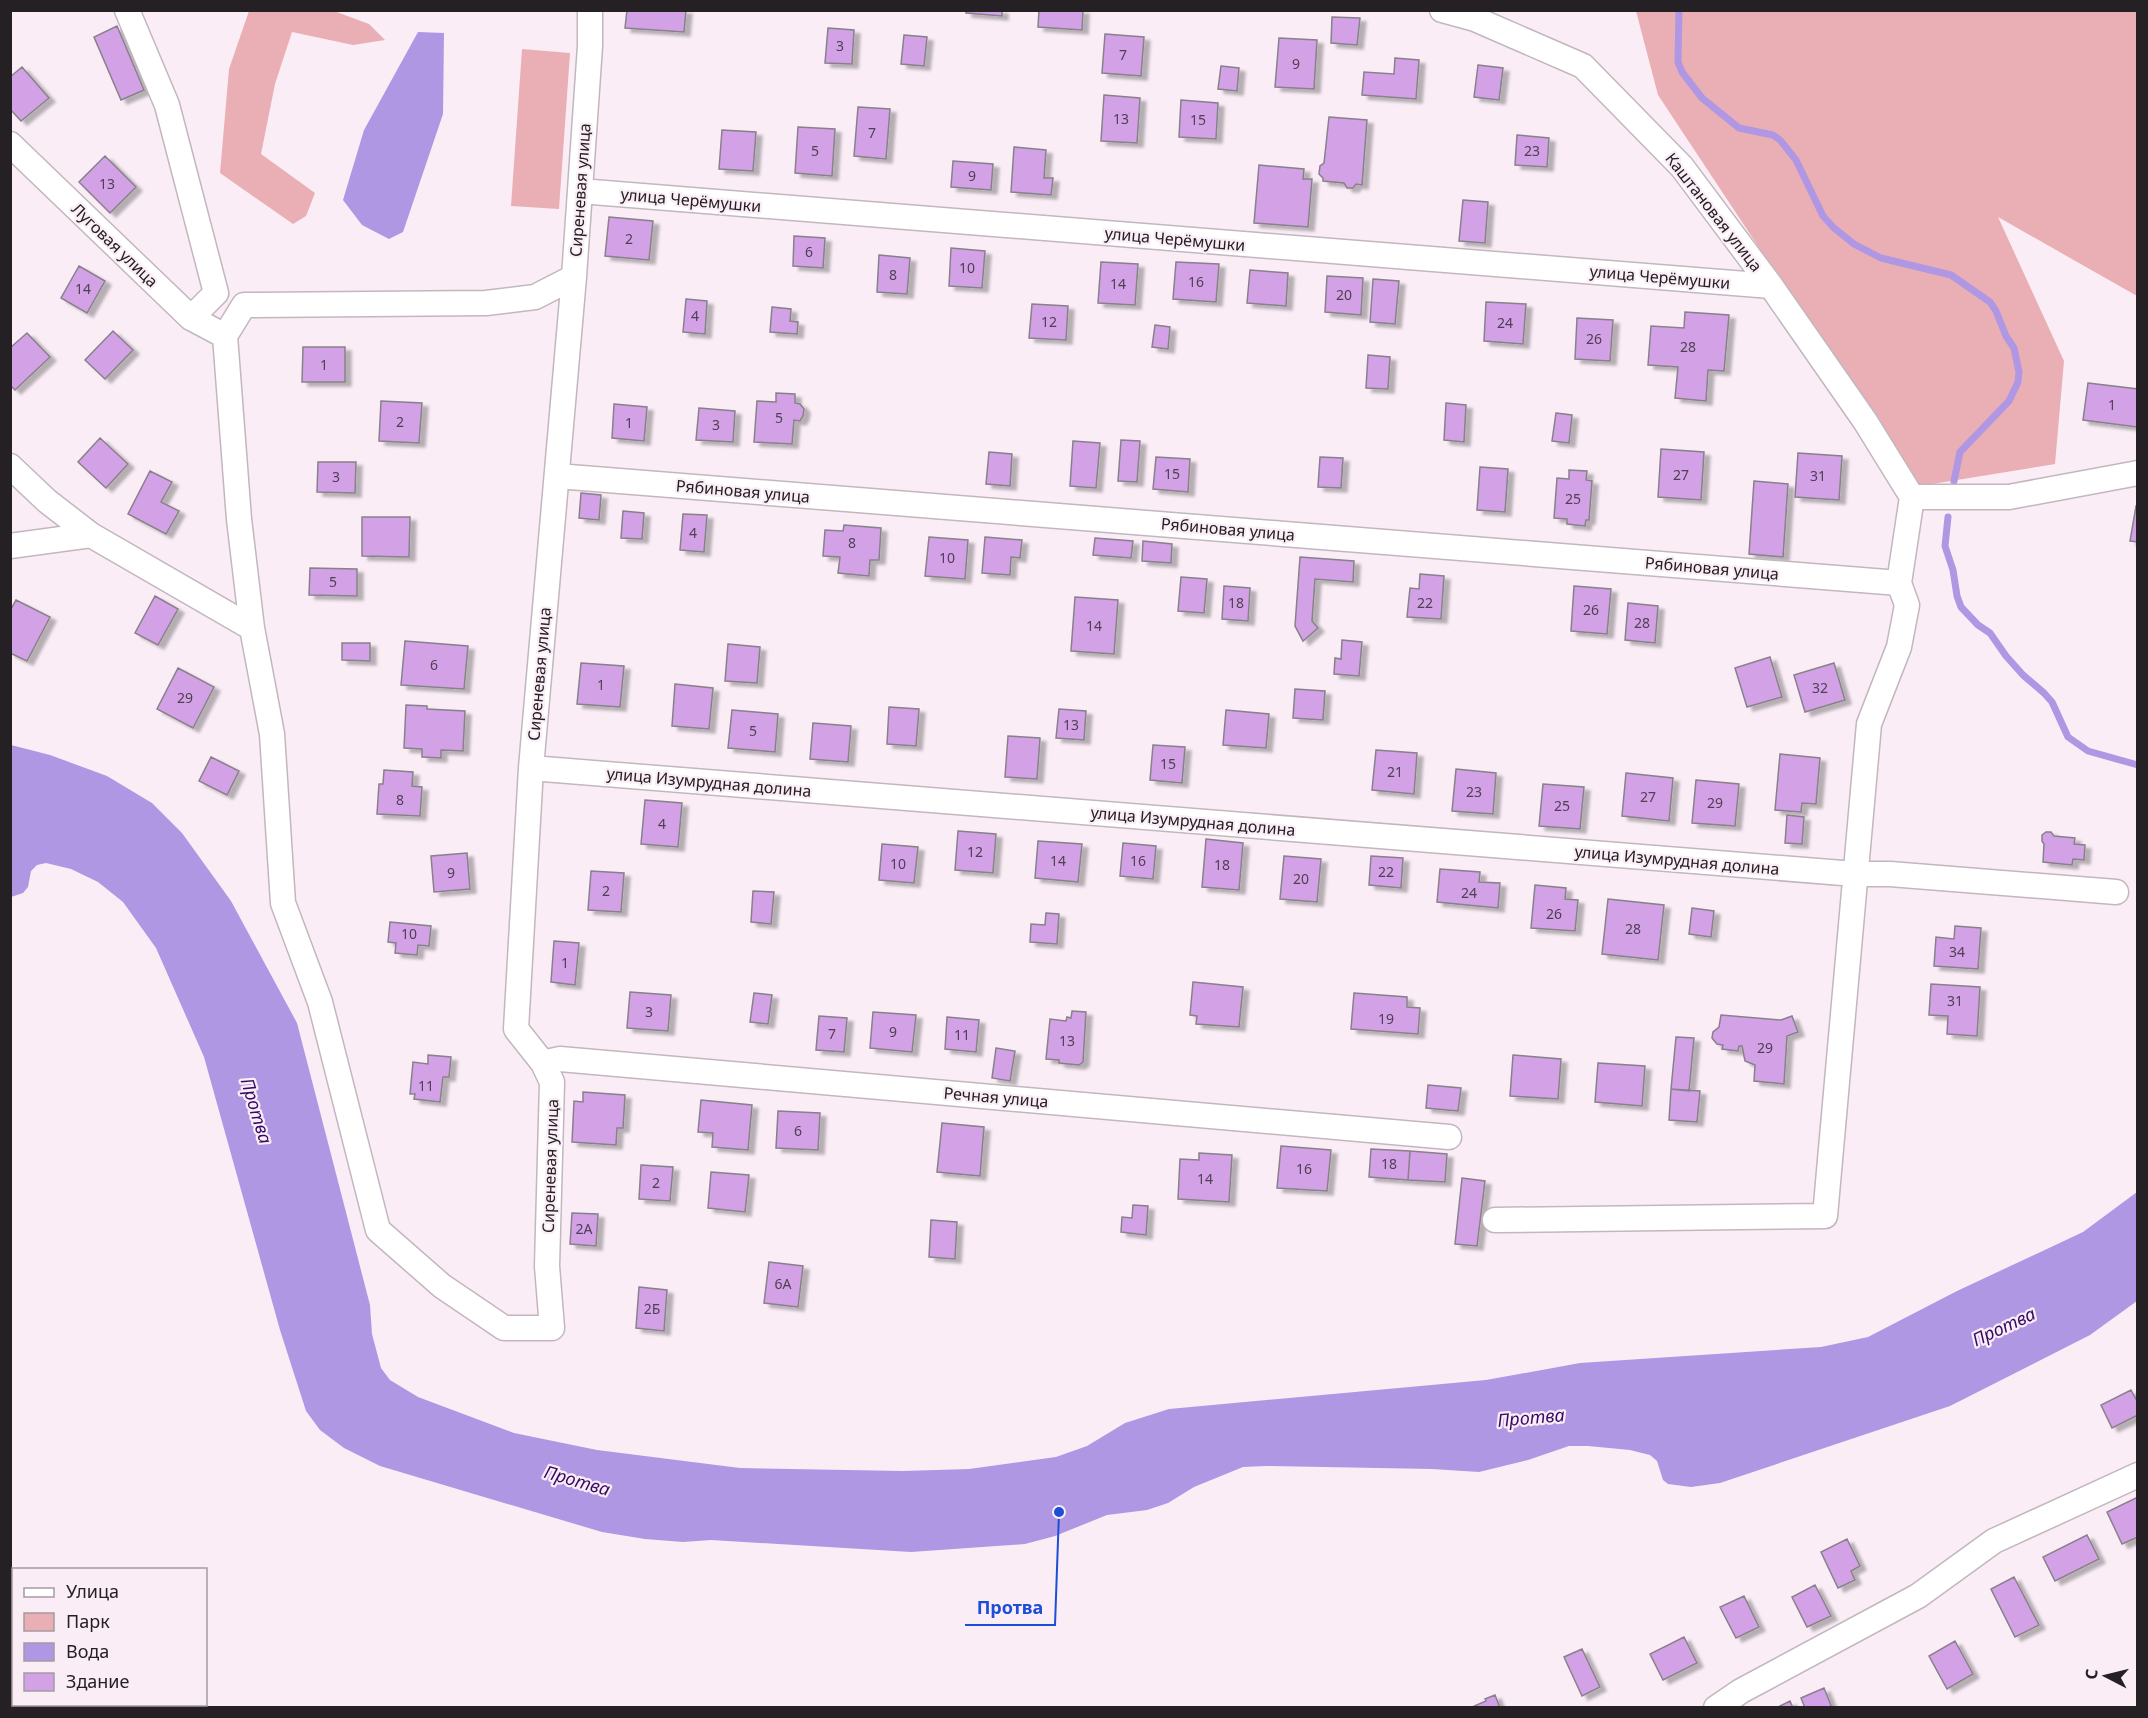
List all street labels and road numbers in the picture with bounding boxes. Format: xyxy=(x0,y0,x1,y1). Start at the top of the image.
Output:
street label: Сиреневая улица xyxy=(564,122,596,258)
street label: Каштановая улица xyxy=(1661,148,1767,276)
street label: улица Черёмушки xyxy=(620,183,762,217)
street label: Луговая улица xyxy=(67,198,163,292)
street label: улица Черёмушки xyxy=(1104,222,1246,256)
street label: улица Черёмушки xyxy=(1589,260,1731,294)
street label: Рябиновая улица xyxy=(675,474,811,508)
street label: Рябиновая улица xyxy=(1160,512,1296,546)
street label: Рябиновая улица xyxy=(1644,551,1780,585)
street label: Сиреневая улица xyxy=(522,606,556,742)
street label: улица Изумрудная долина xyxy=(606,762,812,802)
street label: улица Изумрудная долина xyxy=(1090,801,1296,841)
street label: улица Изумрудная долина xyxy=(1574,840,1780,880)
street label: Речная улица xyxy=(943,1081,1049,1113)
street label: Сиреневая улица xyxy=(537,1099,563,1233)

